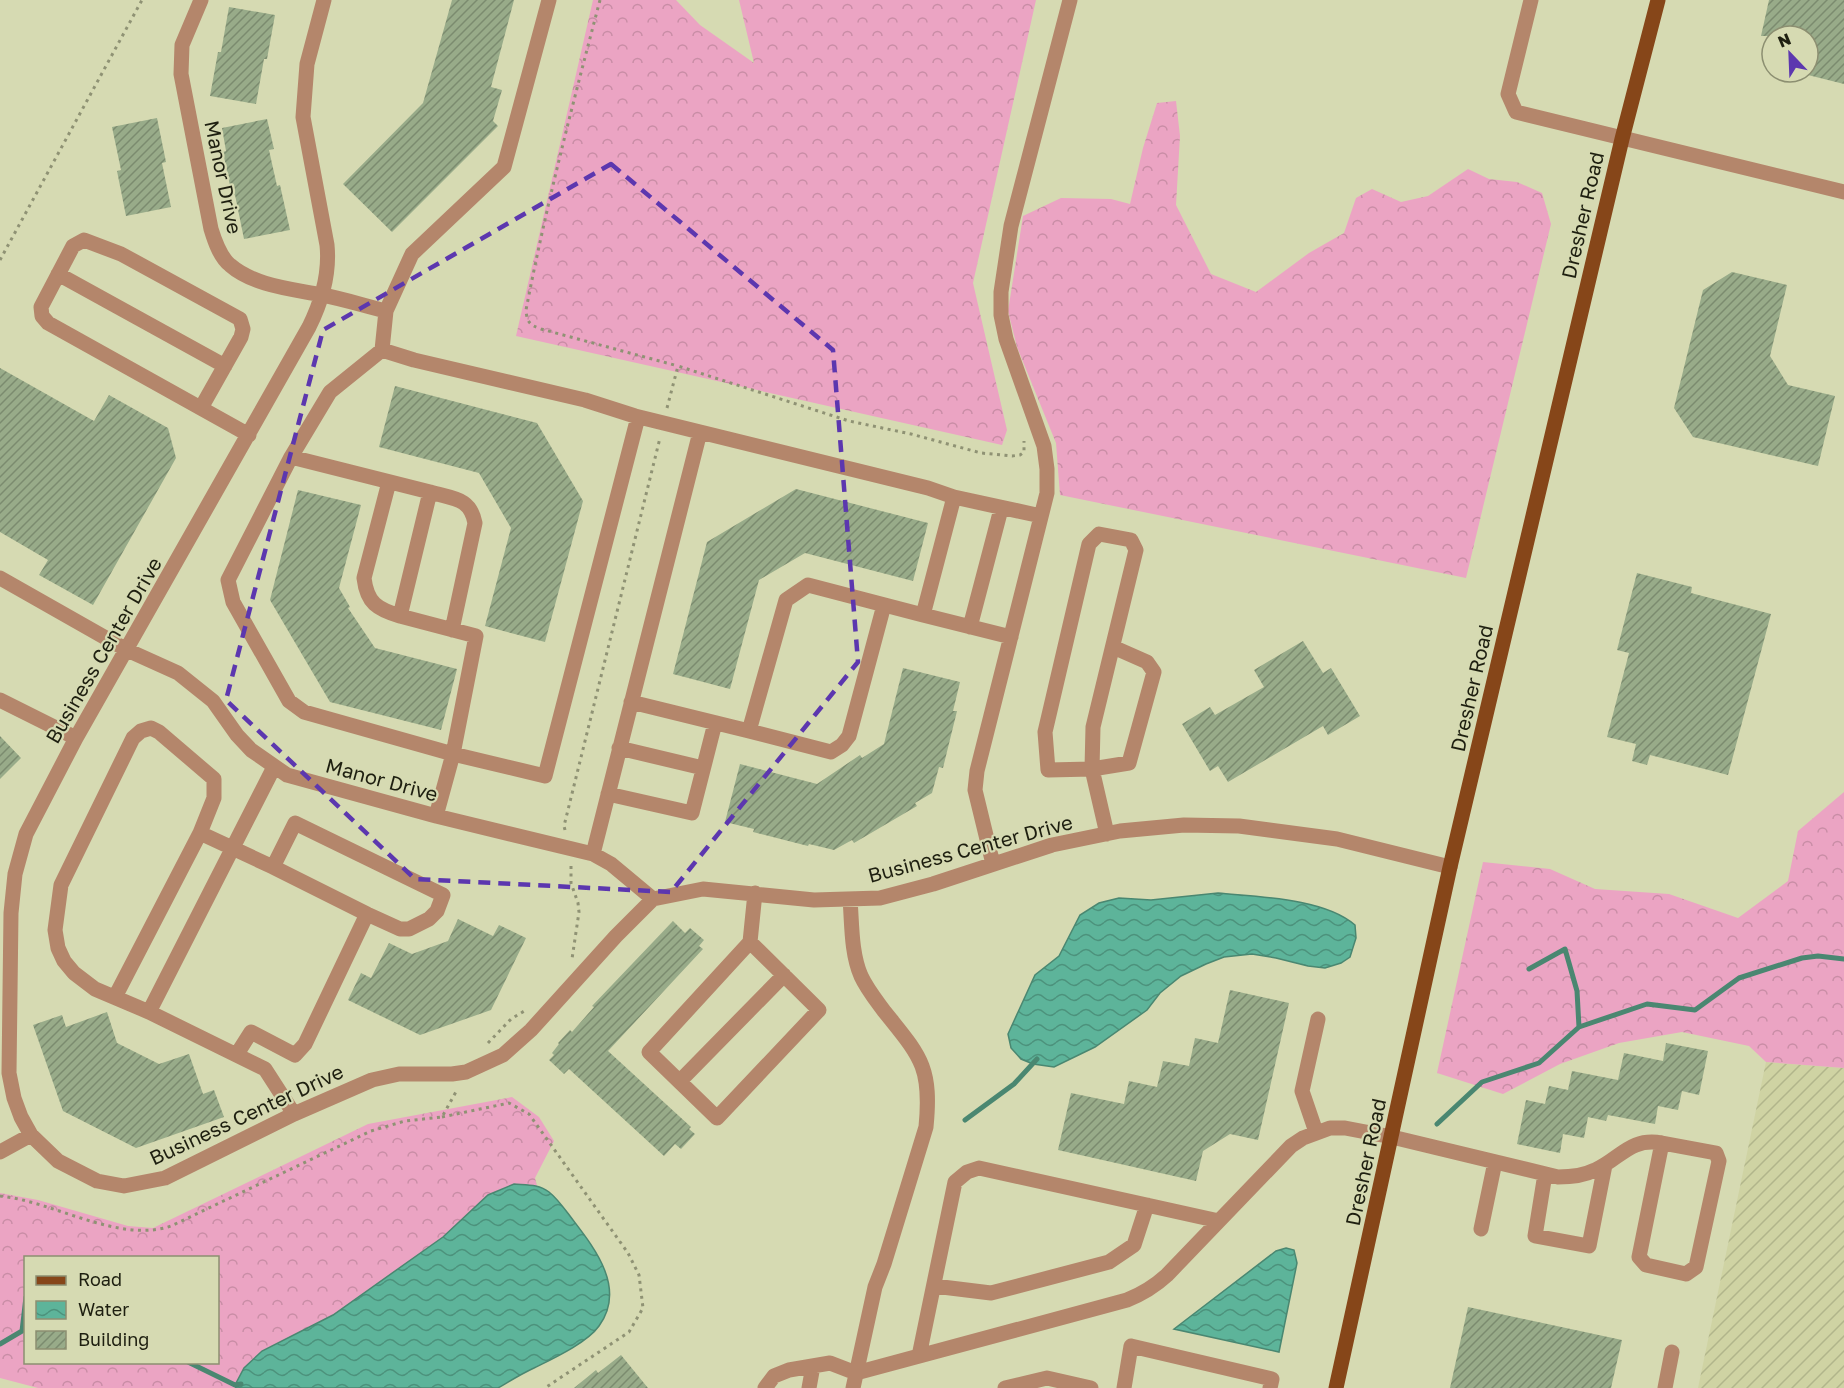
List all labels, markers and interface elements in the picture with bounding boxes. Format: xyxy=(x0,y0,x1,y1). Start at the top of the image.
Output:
north arrow xyxy=(1760,24,1820,84)
text: N xyxy=(1775,29,1794,52)
street label: Manor Drive xyxy=(200,118,248,236)
street label: Dresher Road xyxy=(1556,149,1608,281)
street label: Business Center Drive xyxy=(40,553,166,747)
street label: Dresher Road xyxy=(1445,622,1497,754)
street label: Manor Drive xyxy=(323,753,441,805)
street label: Business Center Drive xyxy=(865,809,1075,887)
street label: Business Center Drive xyxy=(145,1059,347,1169)
street label: Dresher Road xyxy=(1340,1096,1390,1228)
legend xyxy=(24,1256,219,1364)
text: Road xyxy=(78,1268,122,1290)
text: Water xyxy=(78,1298,129,1320)
text: Building xyxy=(78,1328,149,1350)

